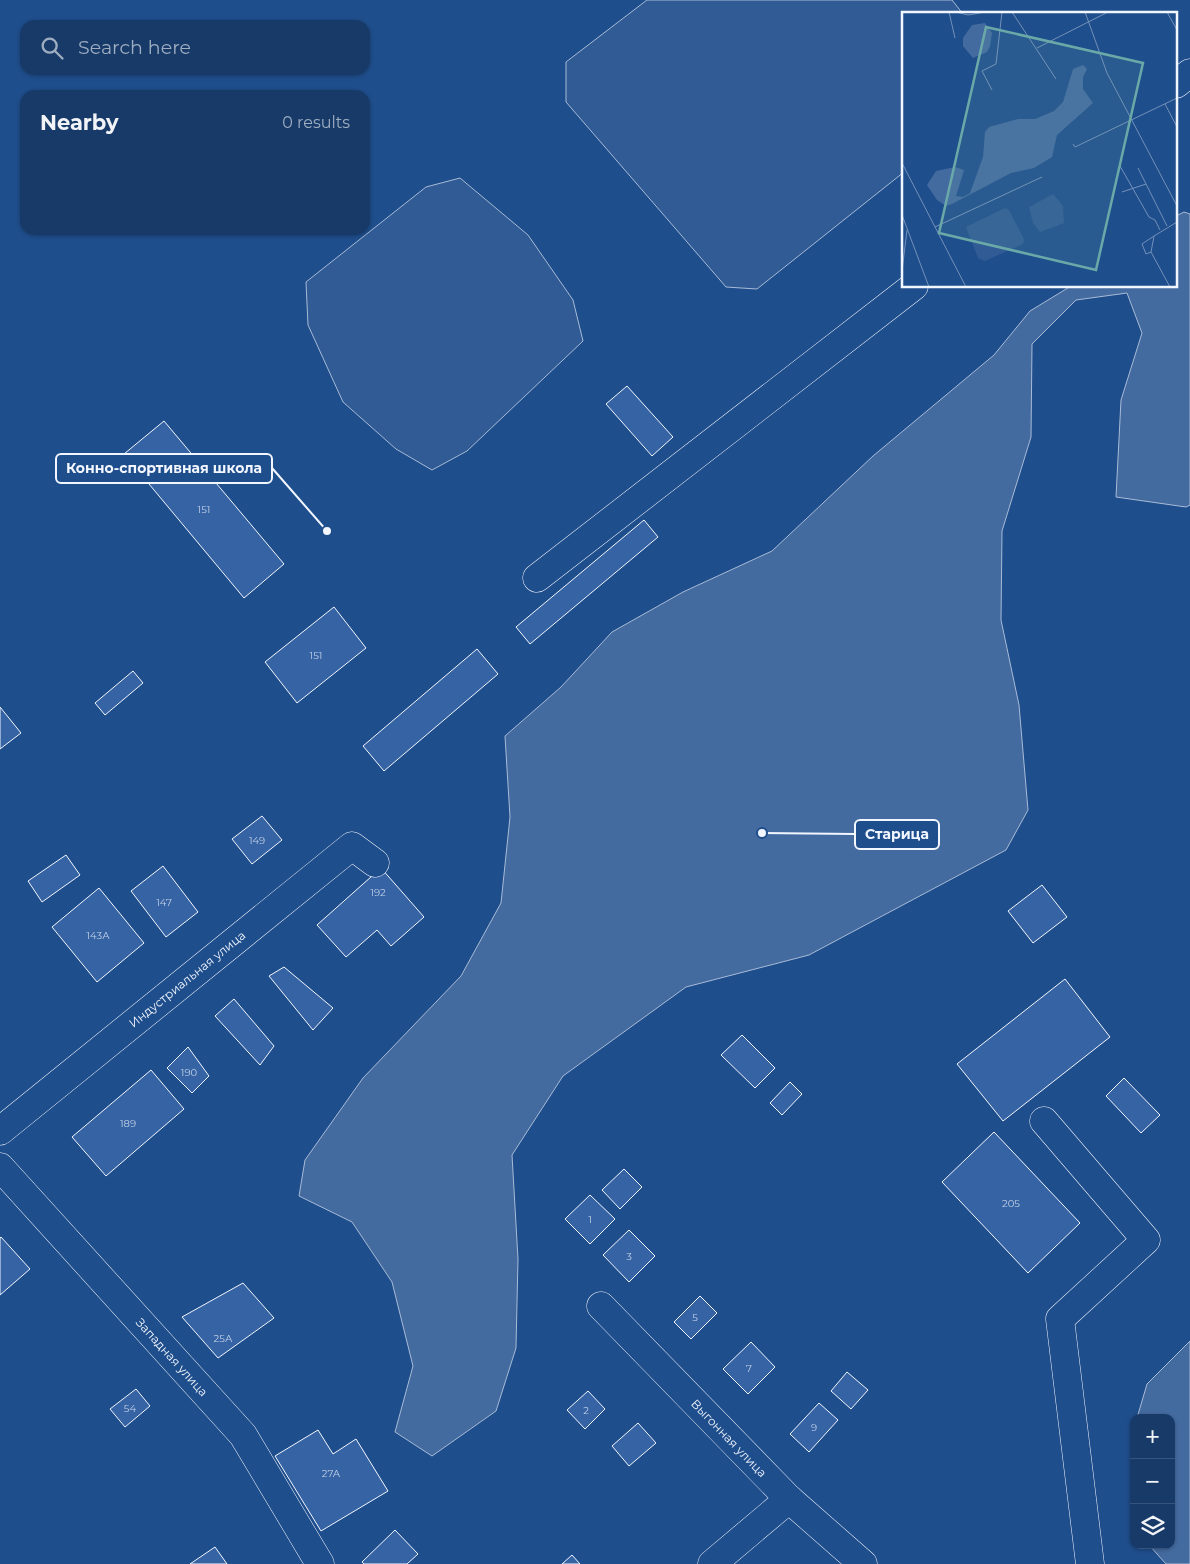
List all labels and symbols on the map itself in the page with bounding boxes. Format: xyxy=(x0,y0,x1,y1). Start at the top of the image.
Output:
inset map xyxy=(902,12,1178,288)
callout: Конно-спортивная школа xyxy=(56,454,272,483)
text: Конно-спортивная школа xyxy=(66,459,262,477)
house number: 151 xyxy=(198,503,210,516)
house number: 151 xyxy=(310,649,322,662)
callout: Старица xyxy=(855,820,939,849)
text: Старица xyxy=(865,825,929,843)
house number: 149 xyxy=(249,834,265,847)
house number: 192 xyxy=(370,886,386,899)
house number: 147 xyxy=(156,896,172,909)
street label: Индустриальная улица xyxy=(126,927,248,1031)
house number: 143А xyxy=(86,929,110,942)
house number: 190 xyxy=(181,1066,198,1079)
house number: 189 xyxy=(120,1117,136,1130)
house number: 205 xyxy=(1002,1197,1020,1210)
house number: 1 xyxy=(588,1213,592,1226)
house number: 3 xyxy=(626,1250,632,1263)
house number: 5 xyxy=(692,1311,698,1324)
street label: Западная улица xyxy=(133,1315,211,1399)
house number: 25А xyxy=(214,1332,233,1345)
house number: 7 xyxy=(746,1362,752,1375)
street label: Выгонная улица xyxy=(688,1396,770,1480)
house number: 54 xyxy=(124,1402,137,1415)
house number: 2 xyxy=(583,1404,589,1417)
house number: 9 xyxy=(811,1421,817,1434)
house number: 27А xyxy=(322,1467,341,1480)

